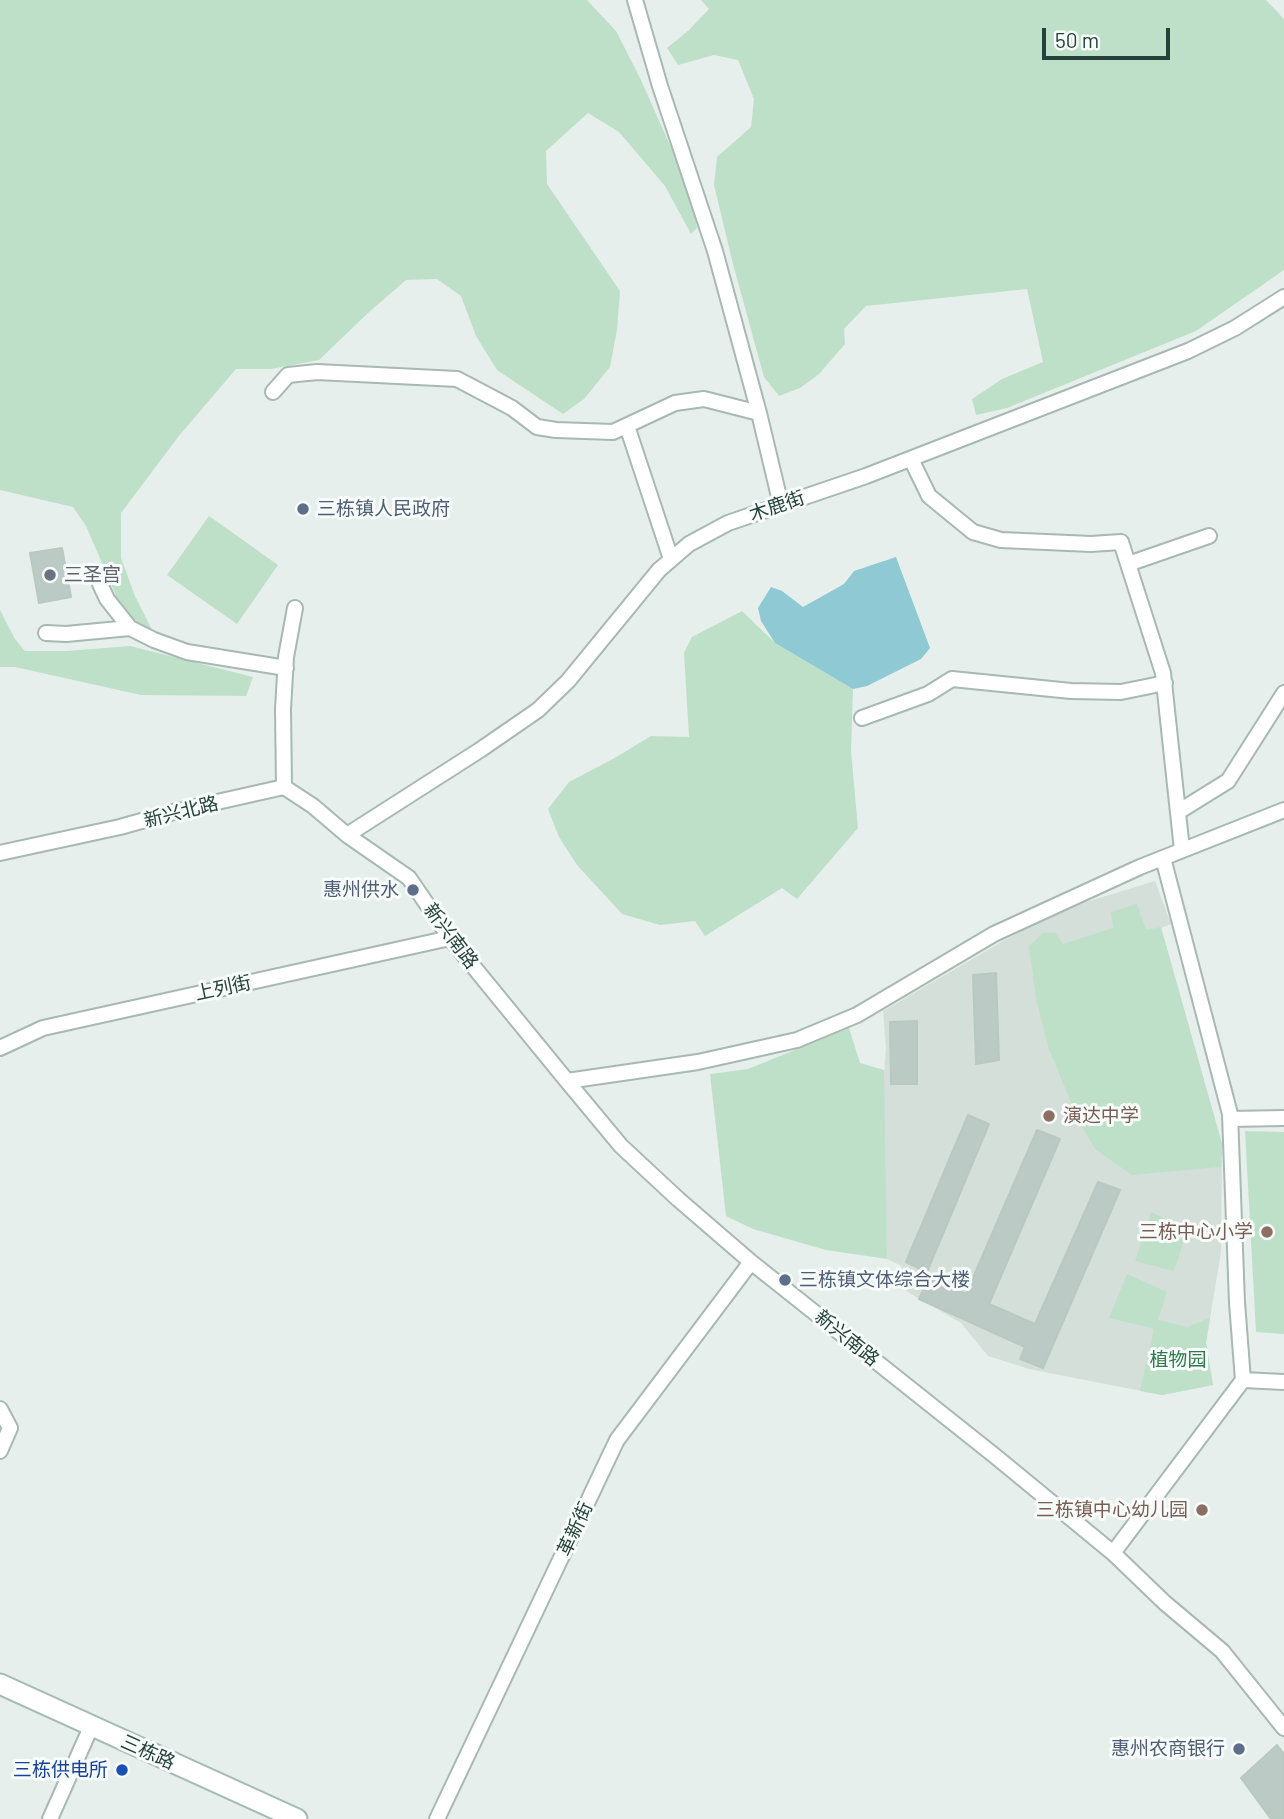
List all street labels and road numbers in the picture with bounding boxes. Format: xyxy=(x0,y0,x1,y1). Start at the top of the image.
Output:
street label: 木鹿街 xyxy=(746,486,808,526)
street label: 新兴北路 xyxy=(141,792,221,832)
street label: 新兴南路 xyxy=(419,899,483,973)
street label: 上列街 xyxy=(193,971,253,1005)
street label: 新兴南路 xyxy=(810,1305,884,1371)
street label: 革新街 xyxy=(553,1498,597,1560)
street label: 三栋路 xyxy=(117,1730,179,1774)

